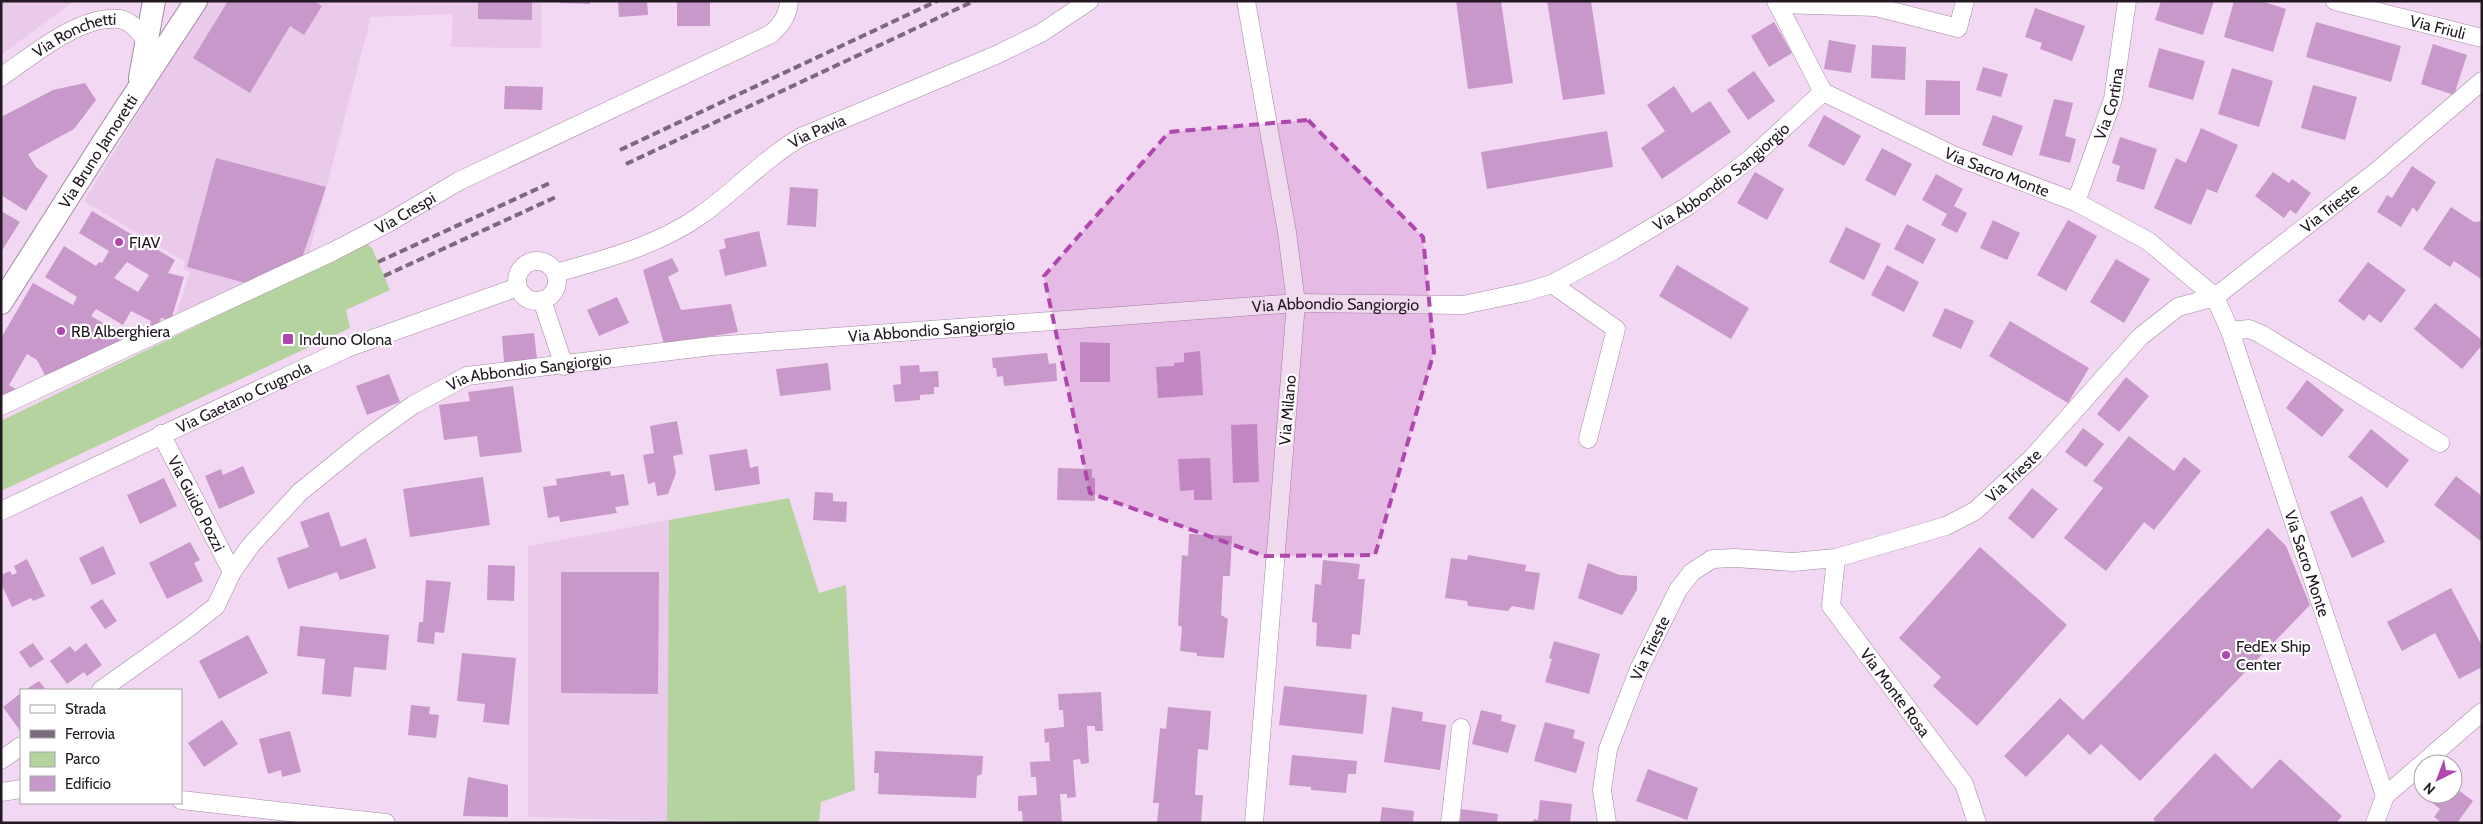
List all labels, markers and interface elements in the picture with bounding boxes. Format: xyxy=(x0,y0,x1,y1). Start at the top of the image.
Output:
street label: Via Ronchetti xyxy=(29,10,116,62)
street label: Via Friuli xyxy=(2408,11,2468,44)
street label: Via Cortina xyxy=(2090,66,2127,142)
street label: Via Bruno Jamoretti xyxy=(55,91,142,212)
street label: Via Pavia xyxy=(785,110,849,152)
street label: Via Abbondio Sangiorgio xyxy=(1649,119,1794,235)
street label: Via Sacro Monte xyxy=(1941,143,2052,201)
street label: Via Trieste xyxy=(2297,179,2363,237)
street label: Via Crespi xyxy=(372,188,439,238)
place label: FIAV xyxy=(129,233,161,252)
marker: FIAV xyxy=(113,236,125,248)
street label: Via Abbondio Sangiorgio xyxy=(1251,294,1419,316)
street label: Via Abbondio Sangiorgio xyxy=(847,315,1016,346)
place label: RB Alberghiera xyxy=(71,322,171,341)
marker: RB Alberghiera xyxy=(55,325,67,337)
place label: Induno Olona xyxy=(299,330,392,349)
marker: Induno Olona xyxy=(281,332,295,346)
street label: Via Abbondio Sangiorgio xyxy=(444,349,613,395)
street label: Via Gaetano Crugnola xyxy=(173,357,314,437)
street label: Via Milano xyxy=(1275,374,1300,446)
street label: Via Trieste xyxy=(1982,445,2045,506)
street label: Via Guido Pozzi xyxy=(164,453,229,555)
street label: Via Sacro Monte xyxy=(2280,508,2334,619)
street label: Via Trieste xyxy=(1627,613,1674,683)
place label: FedEx Ship Center xyxy=(2236,637,2311,674)
street label: Via Monte Rosa xyxy=(1856,645,1934,741)
marker: FedEx Ship Center xyxy=(2220,649,2232,661)
legend xyxy=(20,689,182,804)
text: Strada xyxy=(65,700,107,718)
text: Ferrovia xyxy=(65,725,116,743)
text: Parco xyxy=(65,750,100,768)
north arrow xyxy=(2413,754,2463,804)
text: Edificio xyxy=(65,775,111,793)
text: N xyxy=(2420,779,2439,799)

